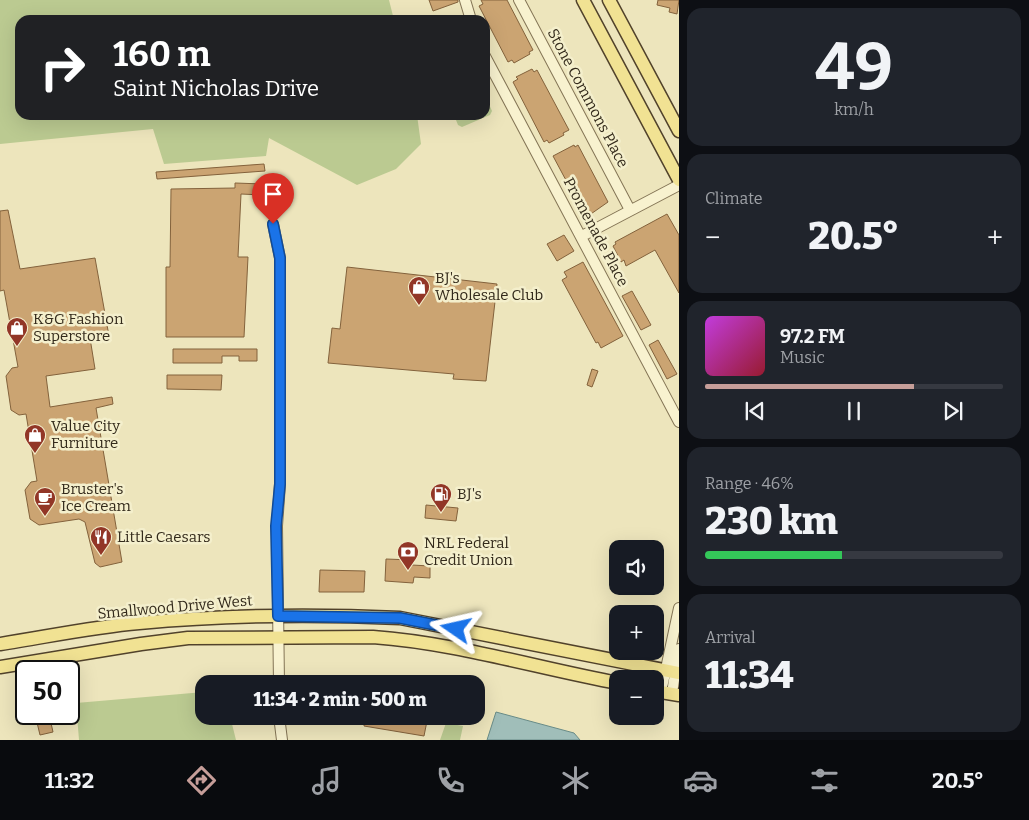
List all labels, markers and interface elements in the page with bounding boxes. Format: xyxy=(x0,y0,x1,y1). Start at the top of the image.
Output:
street label: Stone Commons Place xyxy=(544,25,632,171)
text: 49 xyxy=(815,28,893,106)
text: 160 m xyxy=(113,33,211,75)
icon: right xyxy=(30,35,95,100)
text: Saint Nicholas Drive xyxy=(113,75,319,102)
text: km/h xyxy=(834,100,874,119)
pin xyxy=(252,173,294,224)
street label: Promenade Place xyxy=(560,174,632,290)
icon: arrive xyxy=(259,180,287,208)
text: Climate xyxy=(705,189,763,208)
text: 20.5° xyxy=(808,213,899,259)
text: − xyxy=(705,221,720,254)
text: + xyxy=(987,221,1003,254)
place label: BJ's Wholesale Club xyxy=(435,269,543,304)
shop icon: BJ's Wholesale Club xyxy=(407,275,431,306)
place label: K&G Fashion Superstore xyxy=(33,310,124,345)
shop icon: K&G Fashion Superstore xyxy=(5,316,29,347)
text: 97.2 FM xyxy=(780,325,845,348)
text: Music xyxy=(780,348,825,367)
icon: previous xyxy=(741,397,769,425)
icon: pause xyxy=(840,397,868,425)
icon: next xyxy=(939,397,967,425)
place label: Value City Furniture xyxy=(51,417,120,452)
shop icon: Value City Furniture xyxy=(23,423,47,454)
text: Range · 46% xyxy=(705,474,794,493)
place label: Bruster's Ice Cream xyxy=(61,480,132,515)
fuel station icon: BJ's xyxy=(429,482,453,513)
place label: BJ's xyxy=(457,485,482,503)
cafe icon: Bruster's Ice Cream xyxy=(33,486,57,517)
text: 230 km xyxy=(705,498,838,544)
restaurant icon: Little Caesars xyxy=(89,525,113,556)
place label: Little Caesars xyxy=(117,528,211,546)
place label: NRL Federal Credit Union xyxy=(424,534,513,569)
bank icon: NRL Federal Credit Union xyxy=(396,540,420,571)
map controls xyxy=(609,540,664,725)
button: sound xyxy=(609,540,664,595)
street label: Smallwood Drive West xyxy=(97,591,254,623)
position arrow xyxy=(429,602,481,654)
button: + xyxy=(609,605,664,660)
text: Arrival xyxy=(705,628,756,647)
text: 11:34 xyxy=(705,652,794,698)
speed limit sign: 50 xyxy=(15,660,80,725)
button: − xyxy=(609,670,664,725)
text: 11:34 · 2 min · 500 m xyxy=(253,688,427,711)
icon: directions xyxy=(184,763,219,798)
icon: music xyxy=(309,763,344,798)
icon: phone xyxy=(433,763,468,798)
icon: climate xyxy=(558,763,593,798)
icon: car xyxy=(683,763,718,798)
icon: filters xyxy=(807,763,842,798)
text: 11:32 xyxy=(45,767,94,794)
text: 20.5° xyxy=(932,767,984,794)

